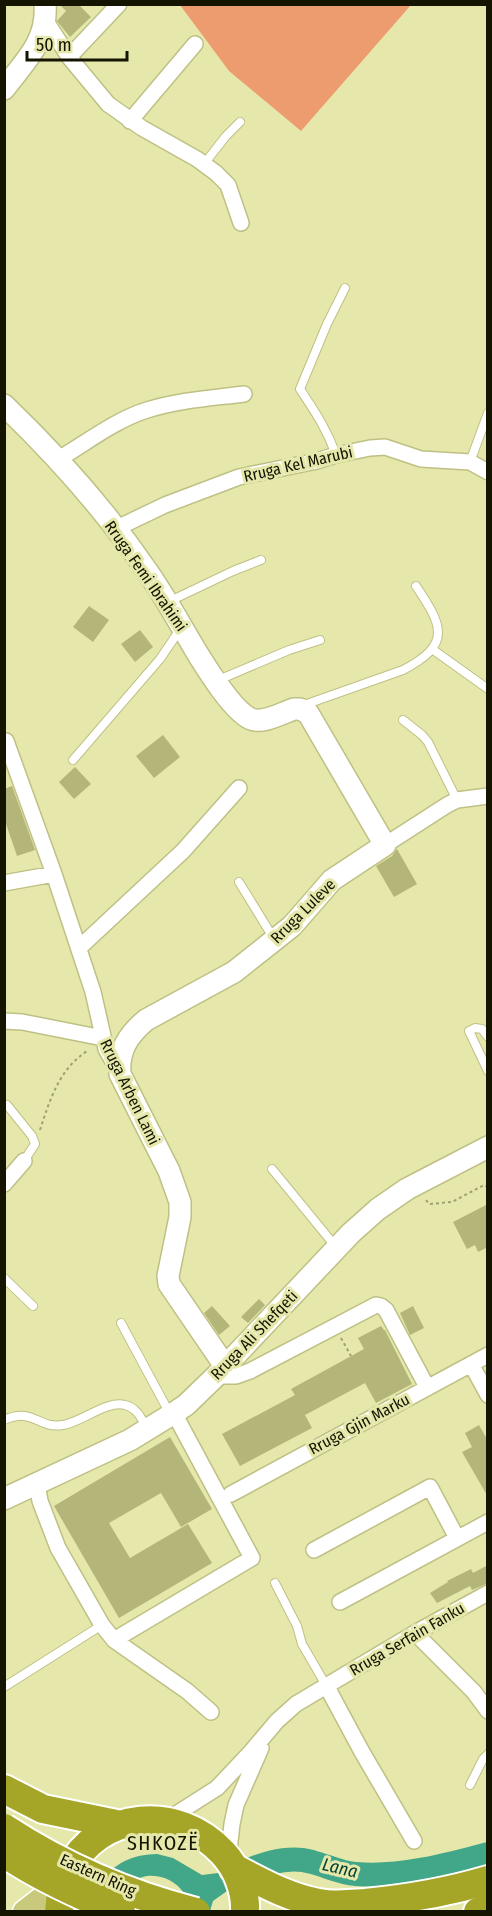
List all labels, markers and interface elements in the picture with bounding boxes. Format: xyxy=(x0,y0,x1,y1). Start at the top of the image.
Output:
scale bar xyxy=(27,24,128,62)
text: 50 m xyxy=(36,34,72,56)
street label: Rruga Kel Marubi xyxy=(242,442,354,486)
street label: Rruga Femi Ibrahimi xyxy=(101,517,191,635)
street label: Rruga Luleve xyxy=(267,875,339,947)
street label: Rruga Arben Lami xyxy=(96,1036,164,1148)
street label: Rruga Ali Shefqeti xyxy=(207,1286,301,1384)
street label: Rruga Gjin Marku xyxy=(305,1389,413,1459)
street label: Rruga Serfain Fanku xyxy=(346,1598,468,1680)
district label: SHKOZË xyxy=(127,1831,199,1855)
street label: Eastern Ring xyxy=(57,1850,139,1900)
water label: Lana xyxy=(320,1853,360,1883)

